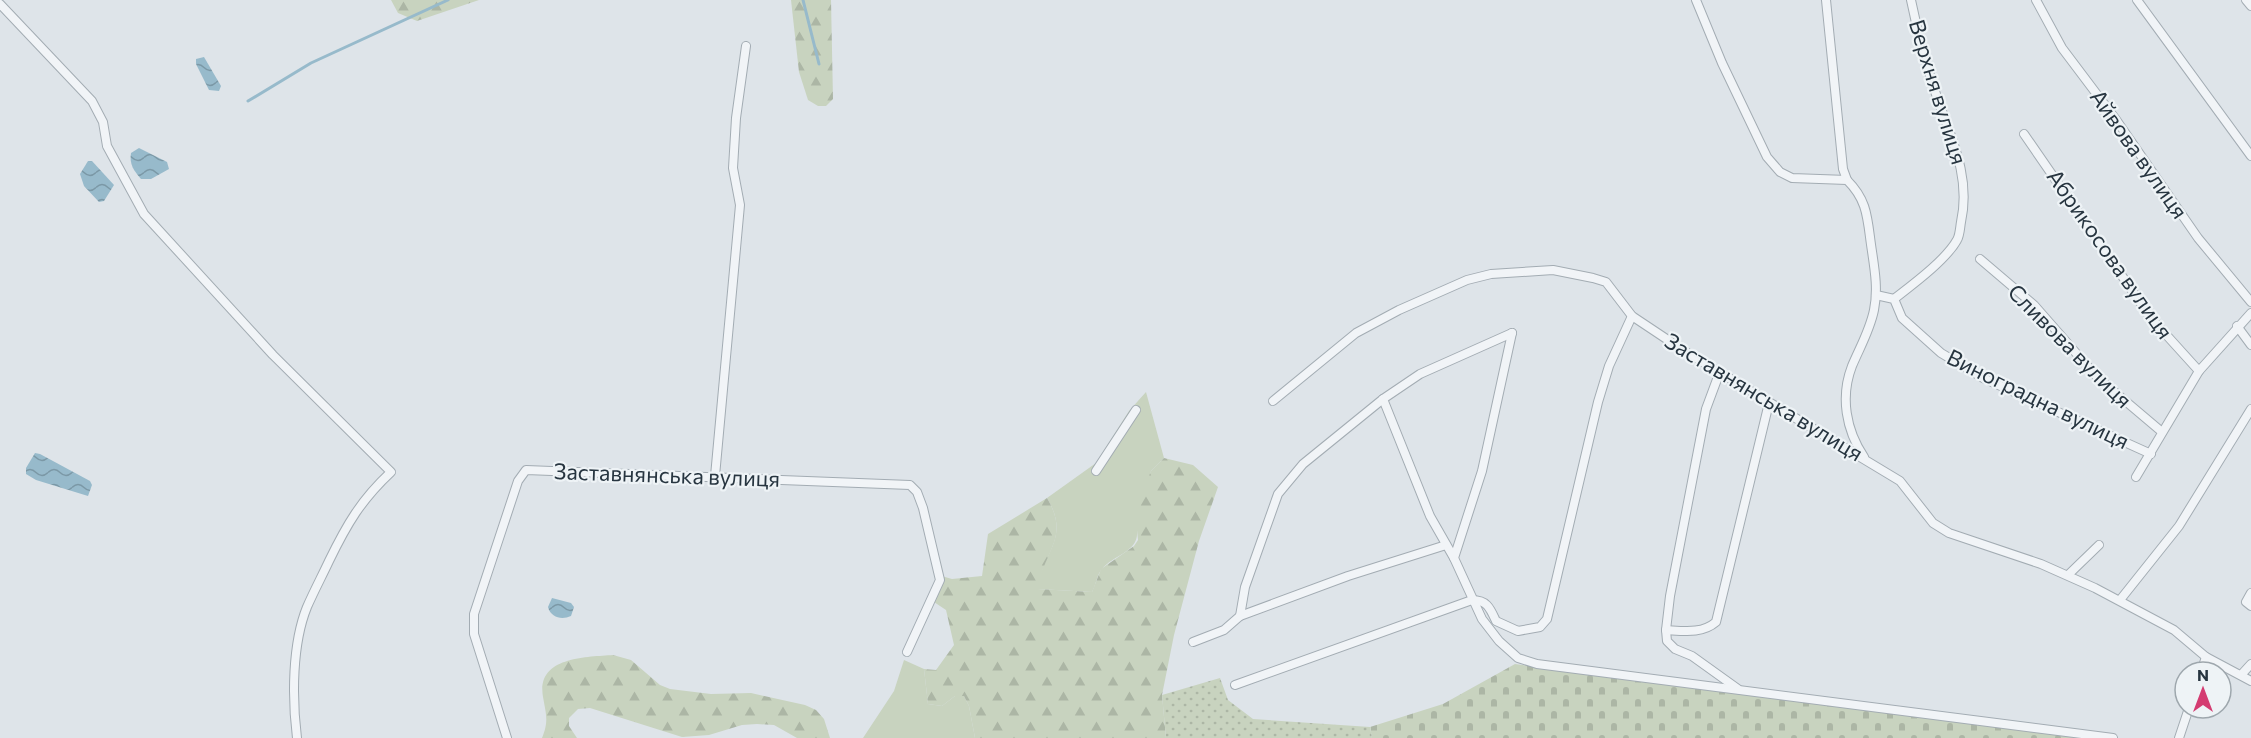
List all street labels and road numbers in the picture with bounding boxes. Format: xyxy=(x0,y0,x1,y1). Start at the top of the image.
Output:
street label: Верхня вулиця xyxy=(1904,16,1973,168)
street label: Айвова вулиця xyxy=(2085,84,2194,224)
street label: Абрикосова вулиця xyxy=(2042,164,2179,344)
street label: Сливова вулиця xyxy=(2003,278,2138,413)
street label: Заставнянська вулиця xyxy=(1660,327,1868,466)
street label: Виноградна вулиця xyxy=(1943,343,2134,454)
street label: Заставнянська вулиця xyxy=(553,457,781,492)

